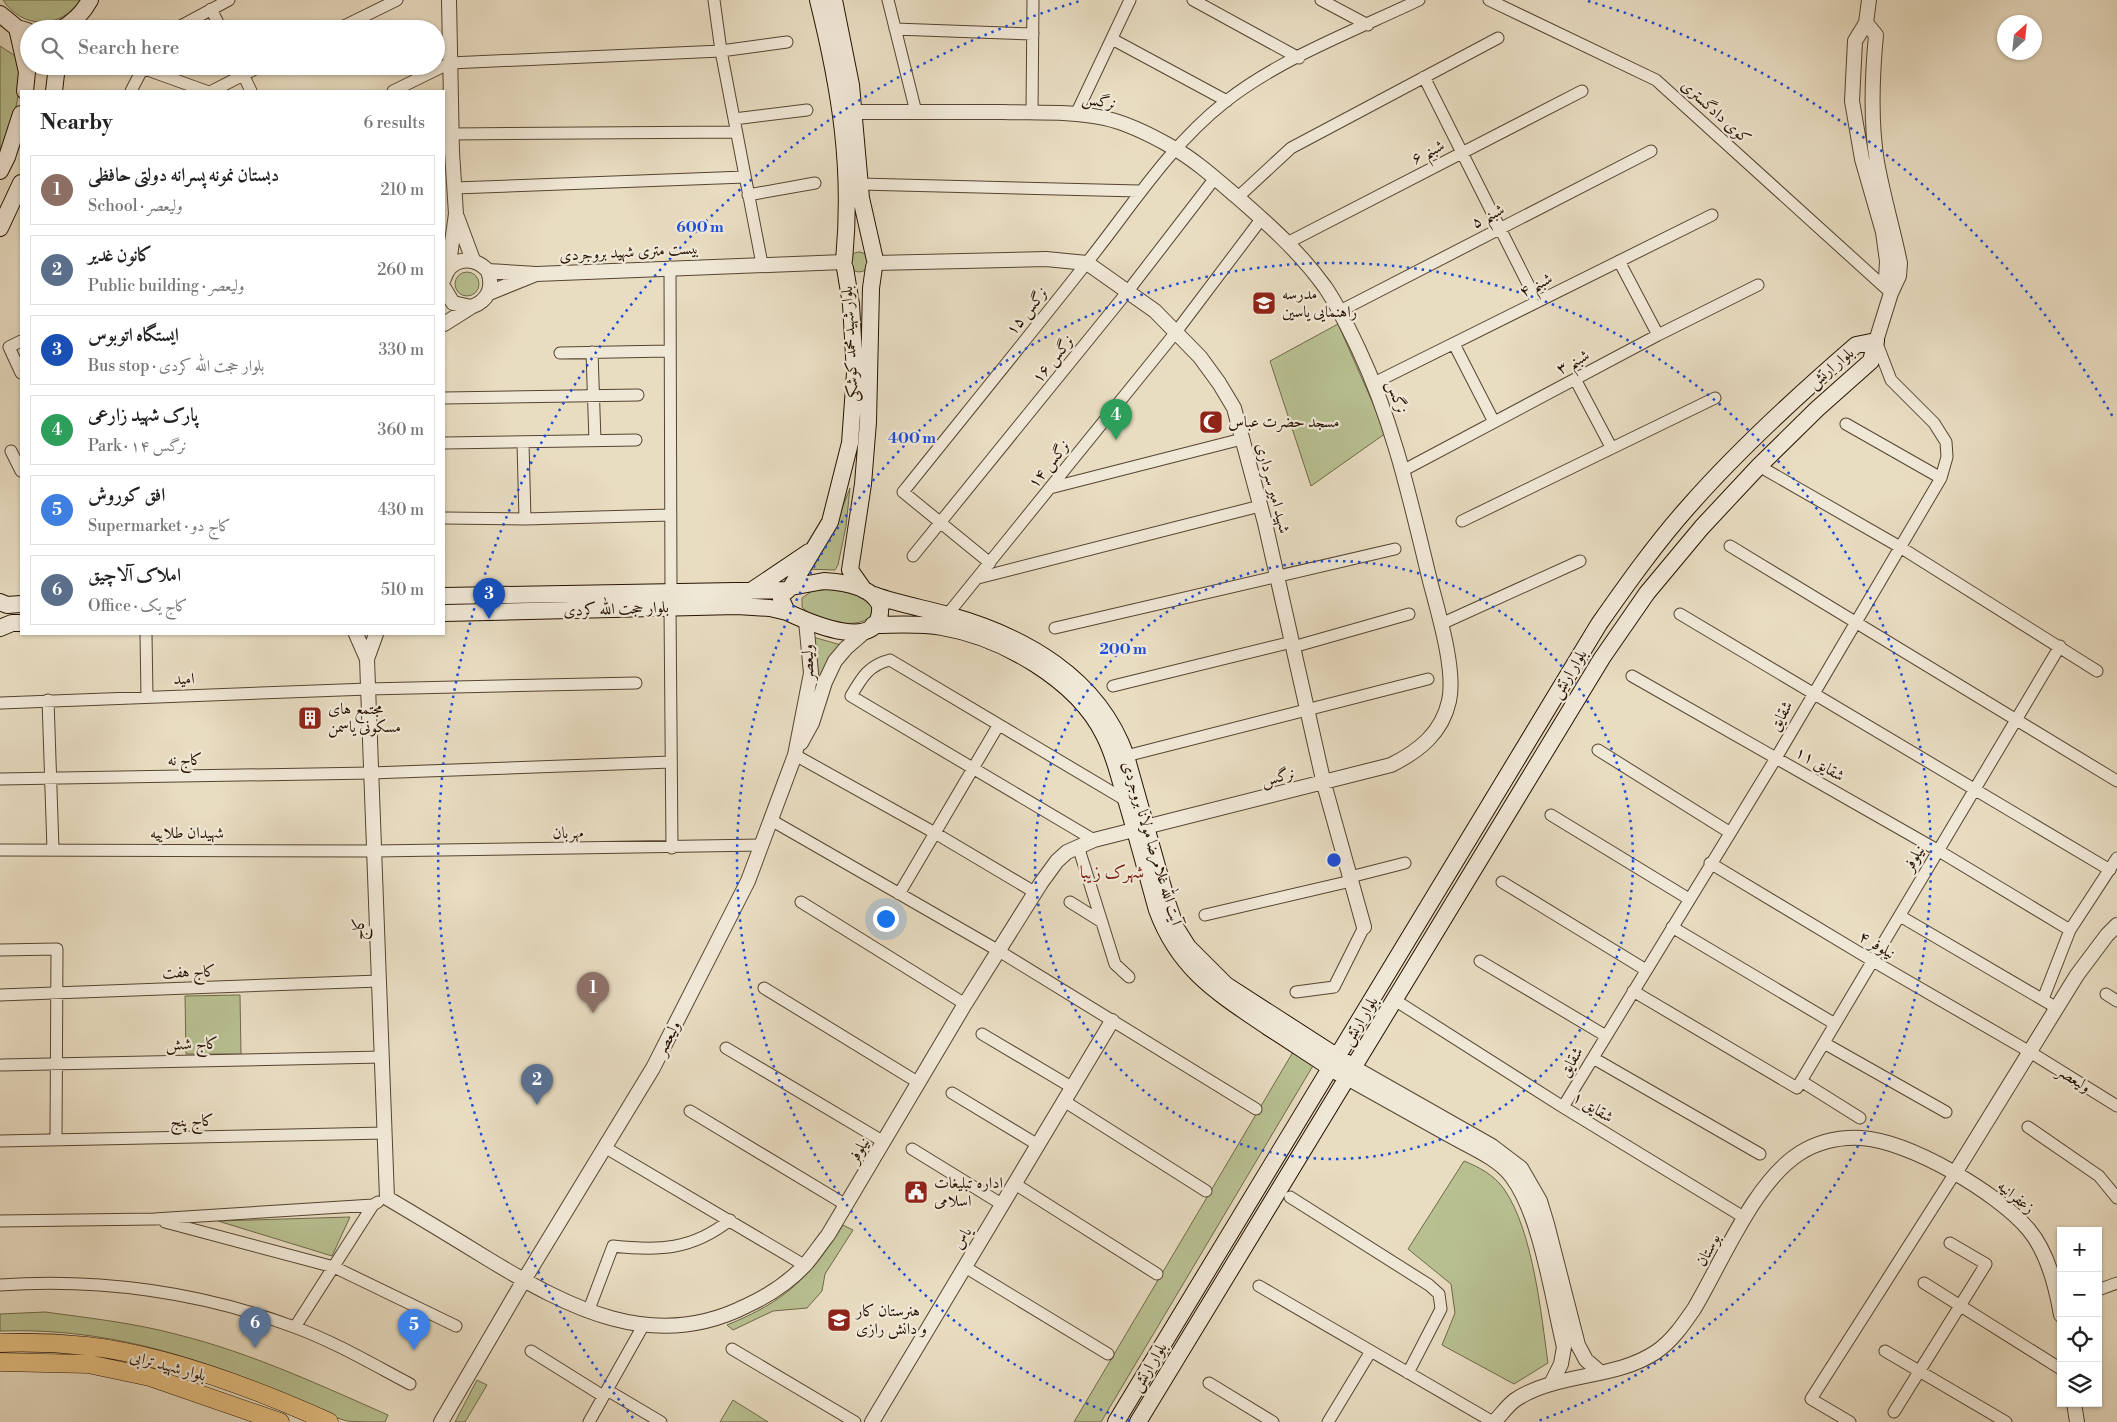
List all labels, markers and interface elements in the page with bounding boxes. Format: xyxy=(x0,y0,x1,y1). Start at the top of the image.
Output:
north arrow xyxy=(1997,15,2042,60)
search box xyxy=(20,20,445,75)
icon: search xyxy=(38,34,66,62)
text: Search here xyxy=(78,36,179,60)
street label: کوی دادگستری xyxy=(1677,75,1755,149)
street label: نرگس xyxy=(1080,88,1118,114)
text: Nearby xyxy=(40,110,113,136)
text: 6 results xyxy=(364,113,425,133)
street label: شبنم ۶ xyxy=(1408,135,1451,174)
text: دبستان نمونه پسرانه دولتی حافظی xyxy=(88,163,279,187)
text: 1 xyxy=(53,180,61,200)
text: 210 m xyxy=(380,180,424,200)
text: School · ولیعصر xyxy=(88,196,183,216)
street label: شبنم ۵ xyxy=(1468,199,1511,238)
text: 600 m xyxy=(676,218,724,237)
street label: بیست متری شهید بروجردی xyxy=(559,238,699,266)
text: کانون غدیر xyxy=(88,243,152,267)
text: 2 xyxy=(52,260,62,280)
text: 260 m xyxy=(377,260,424,280)
street label: شبنم ۴ xyxy=(1516,268,1559,307)
text: Public building · ولیعصر xyxy=(88,276,244,296)
street label: نرگس ۱۵ xyxy=(1002,283,1052,339)
place label: مدرسه راهنمایی یاسین xyxy=(1282,284,1357,322)
street label: بلوار شهید محمد کوشکی xyxy=(837,286,864,402)
school or university icon: مدرسه راهنمایی یاسین xyxy=(1251,290,1277,316)
text: ایستگاه اتوبوس xyxy=(88,323,179,347)
street label: نرگس ۱۶ xyxy=(1028,331,1078,387)
text: 3 xyxy=(52,340,62,360)
text: 330 m xyxy=(378,340,424,360)
street label: بلوار ارتش xyxy=(1804,343,1858,393)
street label: شبنم ۳ xyxy=(1553,345,1596,384)
text: Bus stop · بلوار حجت الله کردی xyxy=(88,356,264,376)
street label: نرگس xyxy=(1382,378,1412,416)
pin: 4 xyxy=(1100,399,1132,440)
text: پارک شهید زارعی xyxy=(88,403,198,427)
mosque icon: مسجد حضرت عباس xyxy=(1198,409,1224,435)
place label: مسجد حضرت عباس xyxy=(1228,412,1339,432)
text: 4 xyxy=(52,420,62,440)
text: 360 m xyxy=(378,420,424,440)
text: 400 m xyxy=(888,429,936,448)
text: Park · نرگس ۱۴ xyxy=(88,436,187,456)
street label: نرگس ۱۴ xyxy=(1024,436,1074,492)
street label: شهید امیر سرداری xyxy=(1251,440,1295,536)
text: افق کوروش xyxy=(88,483,165,507)
text: 5 xyxy=(52,500,62,520)
text: 430 m xyxy=(378,500,424,520)
text: Supermarket · کاج دو xyxy=(88,516,231,536)
text: املاک آلاچیق xyxy=(88,563,181,587)
pin: 3 xyxy=(473,578,505,619)
text: 6 xyxy=(52,580,62,600)
text: 510 m xyxy=(381,580,424,600)
street label: بلوار حجت الله کردی xyxy=(563,594,669,621)
text: Office · کاج یک xyxy=(88,596,188,616)
text: 200 m xyxy=(1099,640,1147,659)
street label: ولیعصر xyxy=(798,644,818,682)
street label: بلوار ارتش xyxy=(1546,646,1592,702)
street label: امید xyxy=(173,669,195,689)
street label: شقایق xyxy=(1765,697,1797,735)
place label: مجتمع های مسکونی یاسمن xyxy=(328,699,401,738)
building icon: مجتمع های مسکونی یاسمن xyxy=(297,705,323,731)
street label: شقایق ۱۱ xyxy=(1792,742,1848,786)
street label: کاج نه xyxy=(167,750,203,774)
street label: آیت الله غلامرضا مولانا بروجردی xyxy=(1117,758,1190,929)
street label: نرگس xyxy=(1259,763,1297,791)
street label: شهیدان طلاییه xyxy=(150,823,224,843)
street label: مهربان xyxy=(552,823,584,843)
street label: نیلوفر xyxy=(1898,842,1929,876)
centre of rings xyxy=(1325,851,1343,869)
district label: شهرک زیبا xyxy=(1080,861,1144,884)
your location xyxy=(873,906,899,932)
street label: کاج xyxy=(349,917,373,941)
street label: نیلوفر ۴ xyxy=(1855,926,1899,964)
street label: کاج هفت xyxy=(162,961,216,987)
pin: 1 xyxy=(577,972,609,1013)
street label: بلوار ارتش xyxy=(1337,993,1383,1049)
street label: ولیعصر xyxy=(650,1017,685,1060)
street label: کاج شش xyxy=(166,1034,219,1058)
street label: شقایق xyxy=(1554,1043,1588,1081)
street label: ولیعصر xyxy=(2052,1060,2095,1097)
pin: 2 xyxy=(521,1064,553,1105)
street label: شقایق ۱ xyxy=(1569,1087,1617,1127)
street label: کاج پنج xyxy=(170,1111,214,1135)
street label: نیلوفر xyxy=(843,1134,874,1168)
place label: اداره تبلیغات اسلامی xyxy=(934,1173,1003,1211)
street label: زعفرانیه xyxy=(1993,1176,2039,1218)
public building icon: اداره تبلیغات اسلامی xyxy=(903,1179,929,1205)
street label: یاس xyxy=(948,1222,977,1253)
map controls xyxy=(2057,1227,2102,1407)
button: + xyxy=(2057,1227,2102,1272)
street label: بوستان xyxy=(1691,1230,1725,1270)
button: − xyxy=(2057,1272,2102,1317)
place label: هنرستان کار و دانش رازی xyxy=(854,1301,927,1339)
pin: 6 xyxy=(239,1307,271,1348)
school or university icon: هنرستان کار و دانش رازی xyxy=(826,1307,852,1333)
pin: 5 xyxy=(398,1309,430,1350)
button: locate xyxy=(2057,1317,2102,1362)
street label: بلوار ارتش xyxy=(1126,1339,1172,1395)
street label: بلوار شهید ترابی xyxy=(128,1346,208,1387)
button: layers xyxy=(2057,1362,2102,1407)

